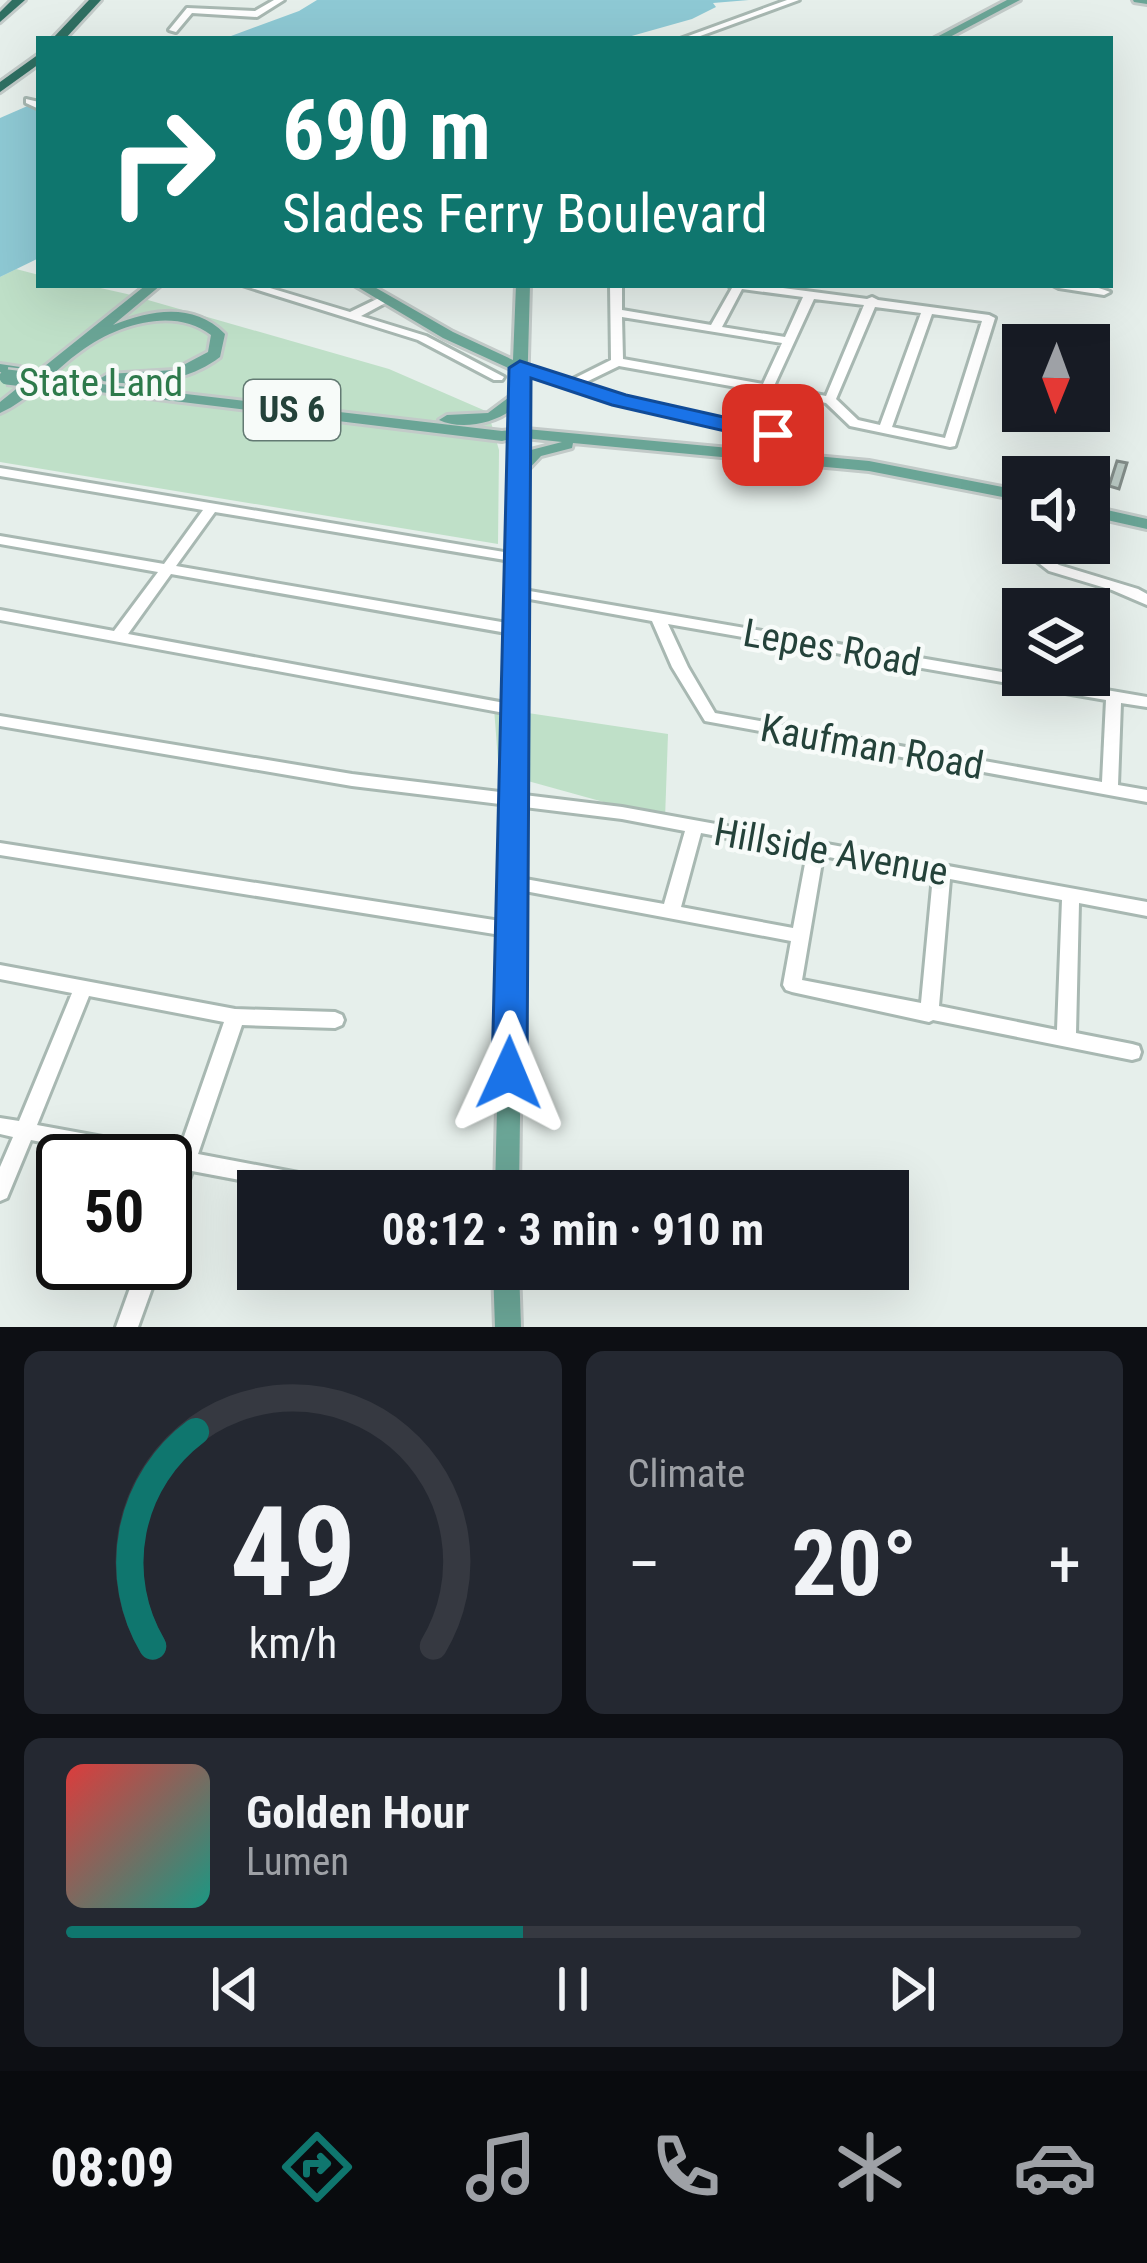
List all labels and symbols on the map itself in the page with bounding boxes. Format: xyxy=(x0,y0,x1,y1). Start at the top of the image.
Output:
north arrow xyxy=(1002,324,1110,432)
park label: State Land xyxy=(19,360,183,406)
road number: US 6 xyxy=(244,380,340,440)
pin xyxy=(722,384,824,486)
street label: Lepes Road xyxy=(740,610,924,686)
street label: Kaufman Road xyxy=(757,705,987,789)
street label: Hillside Avenue xyxy=(710,809,952,895)
position arrow xyxy=(446,1010,572,1136)
speed limit sign: 50 xyxy=(36,1134,192,1290)

